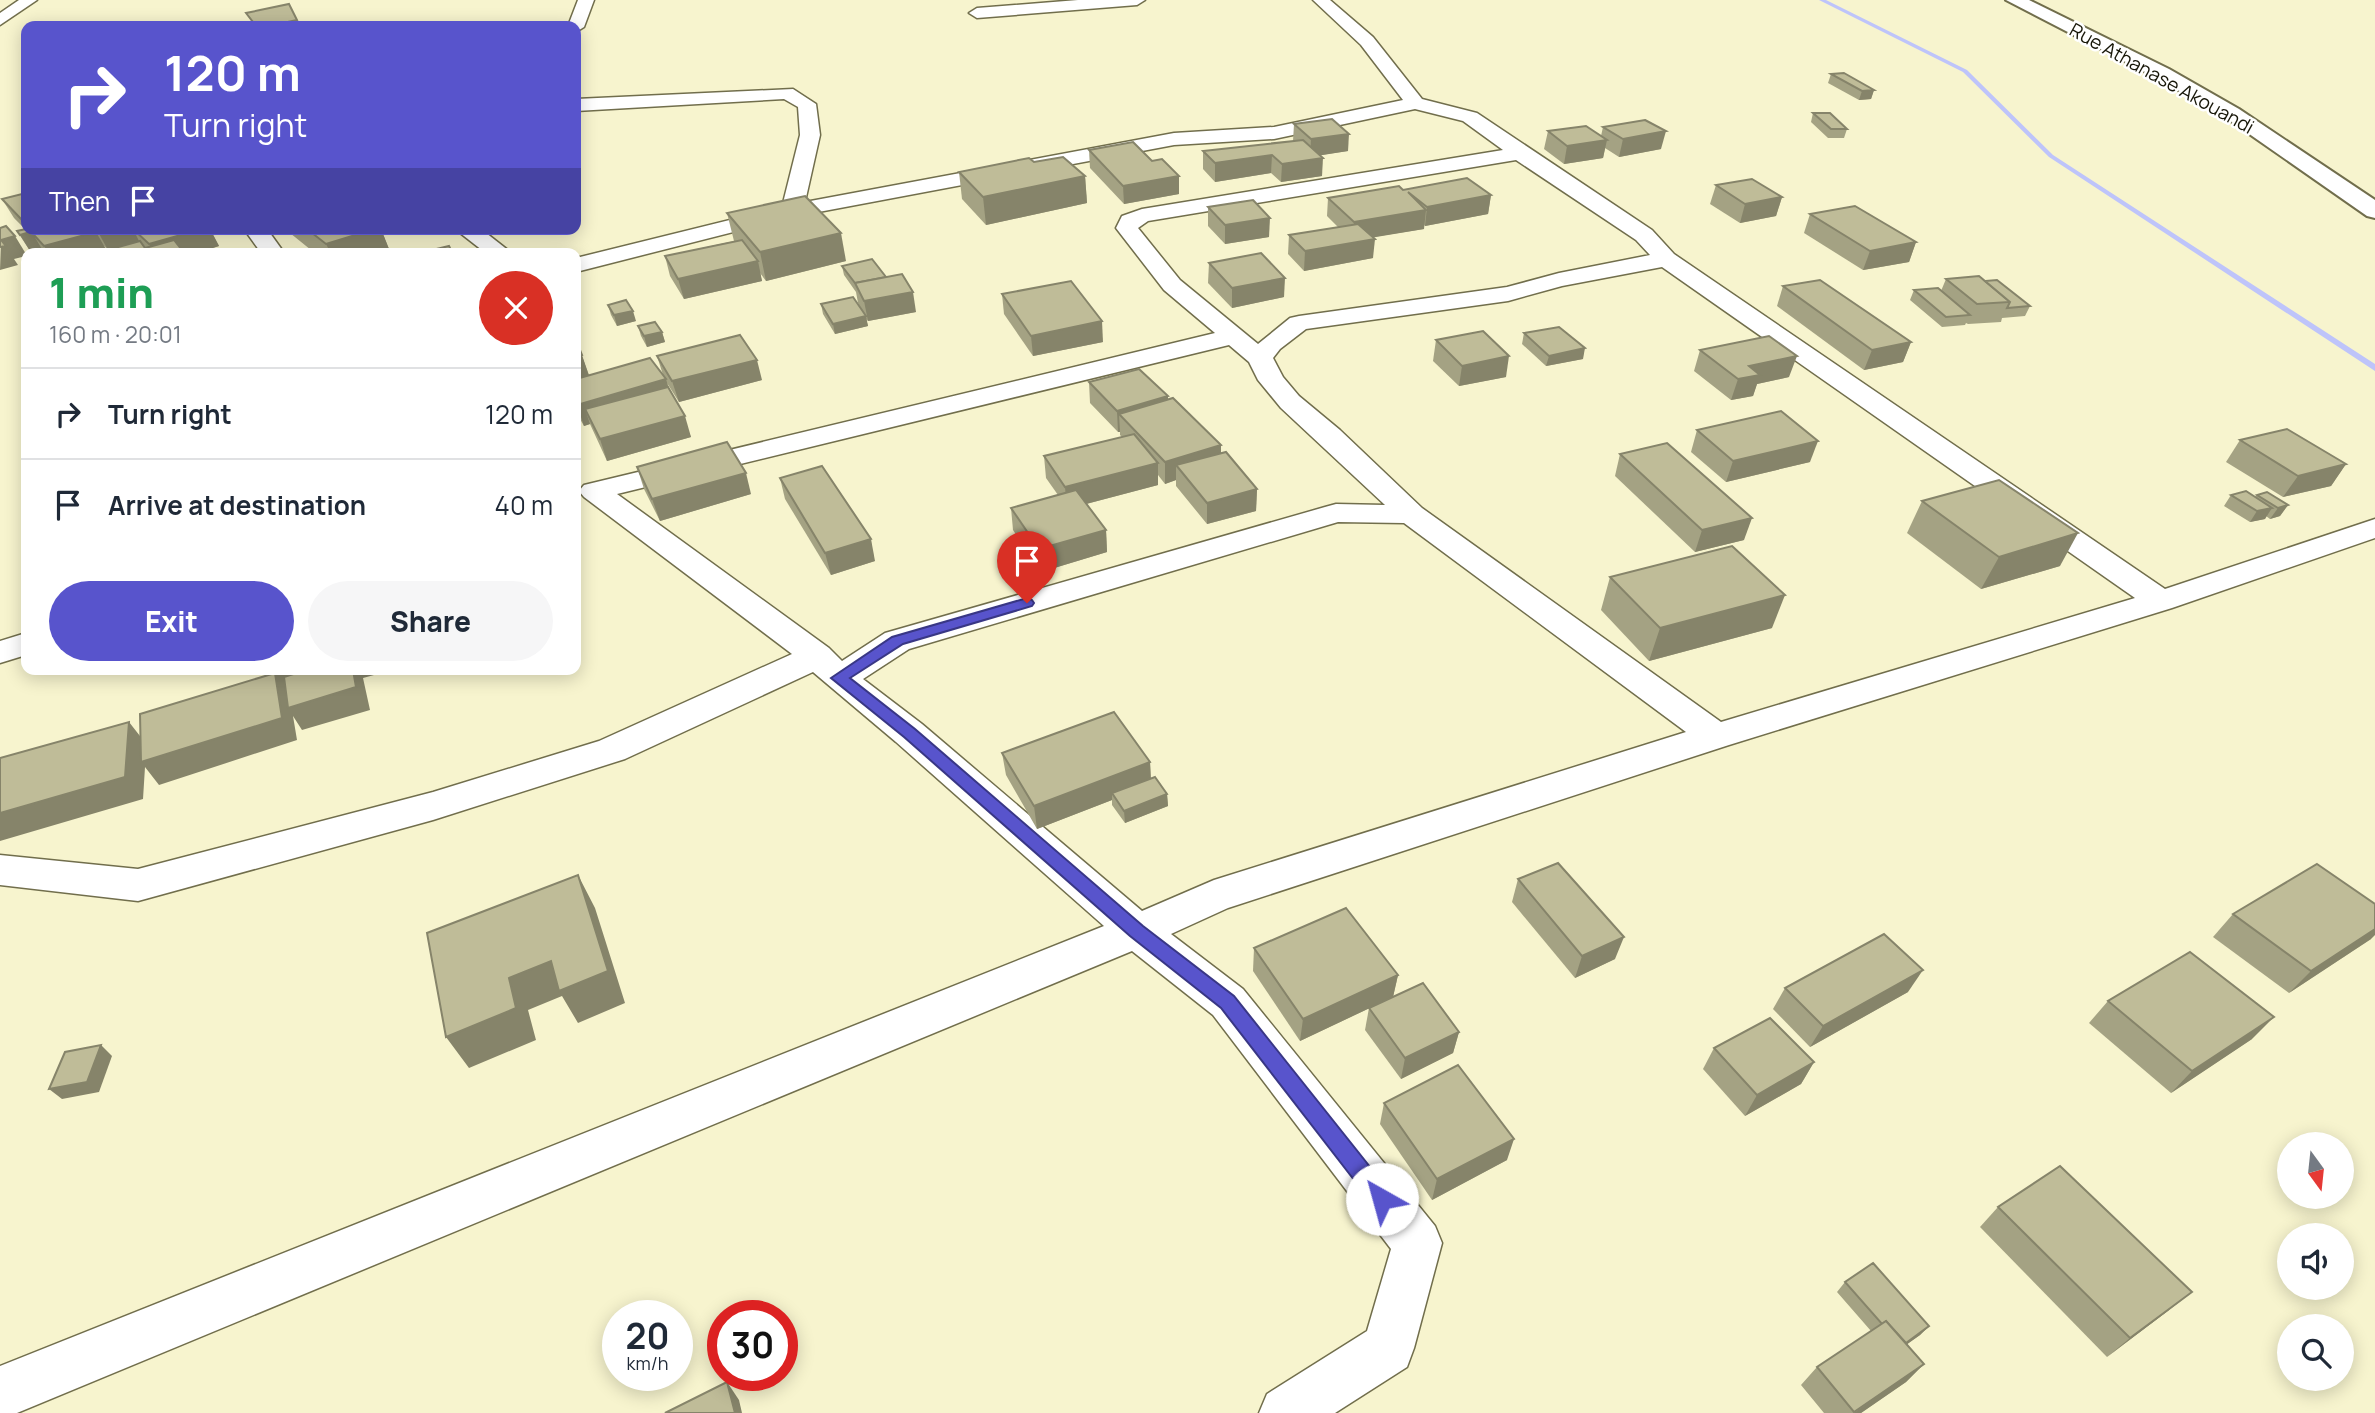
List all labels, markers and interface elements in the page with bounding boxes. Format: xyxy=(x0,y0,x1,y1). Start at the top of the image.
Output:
street label: Rue Athanase Akouandi xyxy=(2065,16,2259,140)
text: 120 m xyxy=(164,39,301,106)
icon: right xyxy=(49,49,140,140)
text: Turn right xyxy=(164,103,307,147)
icon: arrive xyxy=(124,182,162,220)
text: Then xyxy=(49,183,110,219)
text: 1 min xyxy=(49,263,154,321)
button: close xyxy=(479,271,553,345)
text: 160 m · 20:01 xyxy=(49,318,182,350)
icon: right xyxy=(49,395,87,433)
text: Turn right xyxy=(108,396,232,432)
text: 120 m xyxy=(485,396,553,432)
icon: arrive xyxy=(49,486,87,524)
text: Arrive at destination xyxy=(108,487,366,523)
text: 40 m xyxy=(495,487,553,523)
pin xyxy=(997,531,1057,603)
icon: arrive xyxy=(1008,542,1046,580)
button: Exit xyxy=(49,581,294,661)
button: Share xyxy=(308,581,553,661)
north arrow xyxy=(2277,1132,2354,1209)
map controls xyxy=(2277,1132,2354,1391)
position arrow xyxy=(1345,1162,1419,1236)
button: sound xyxy=(2277,1223,2354,1300)
speed limit sign: 30 xyxy=(707,1300,798,1391)
text: 20 xyxy=(626,1312,669,1360)
button: search xyxy=(2277,1314,2354,1391)
text: km/h xyxy=(627,1351,668,1375)

